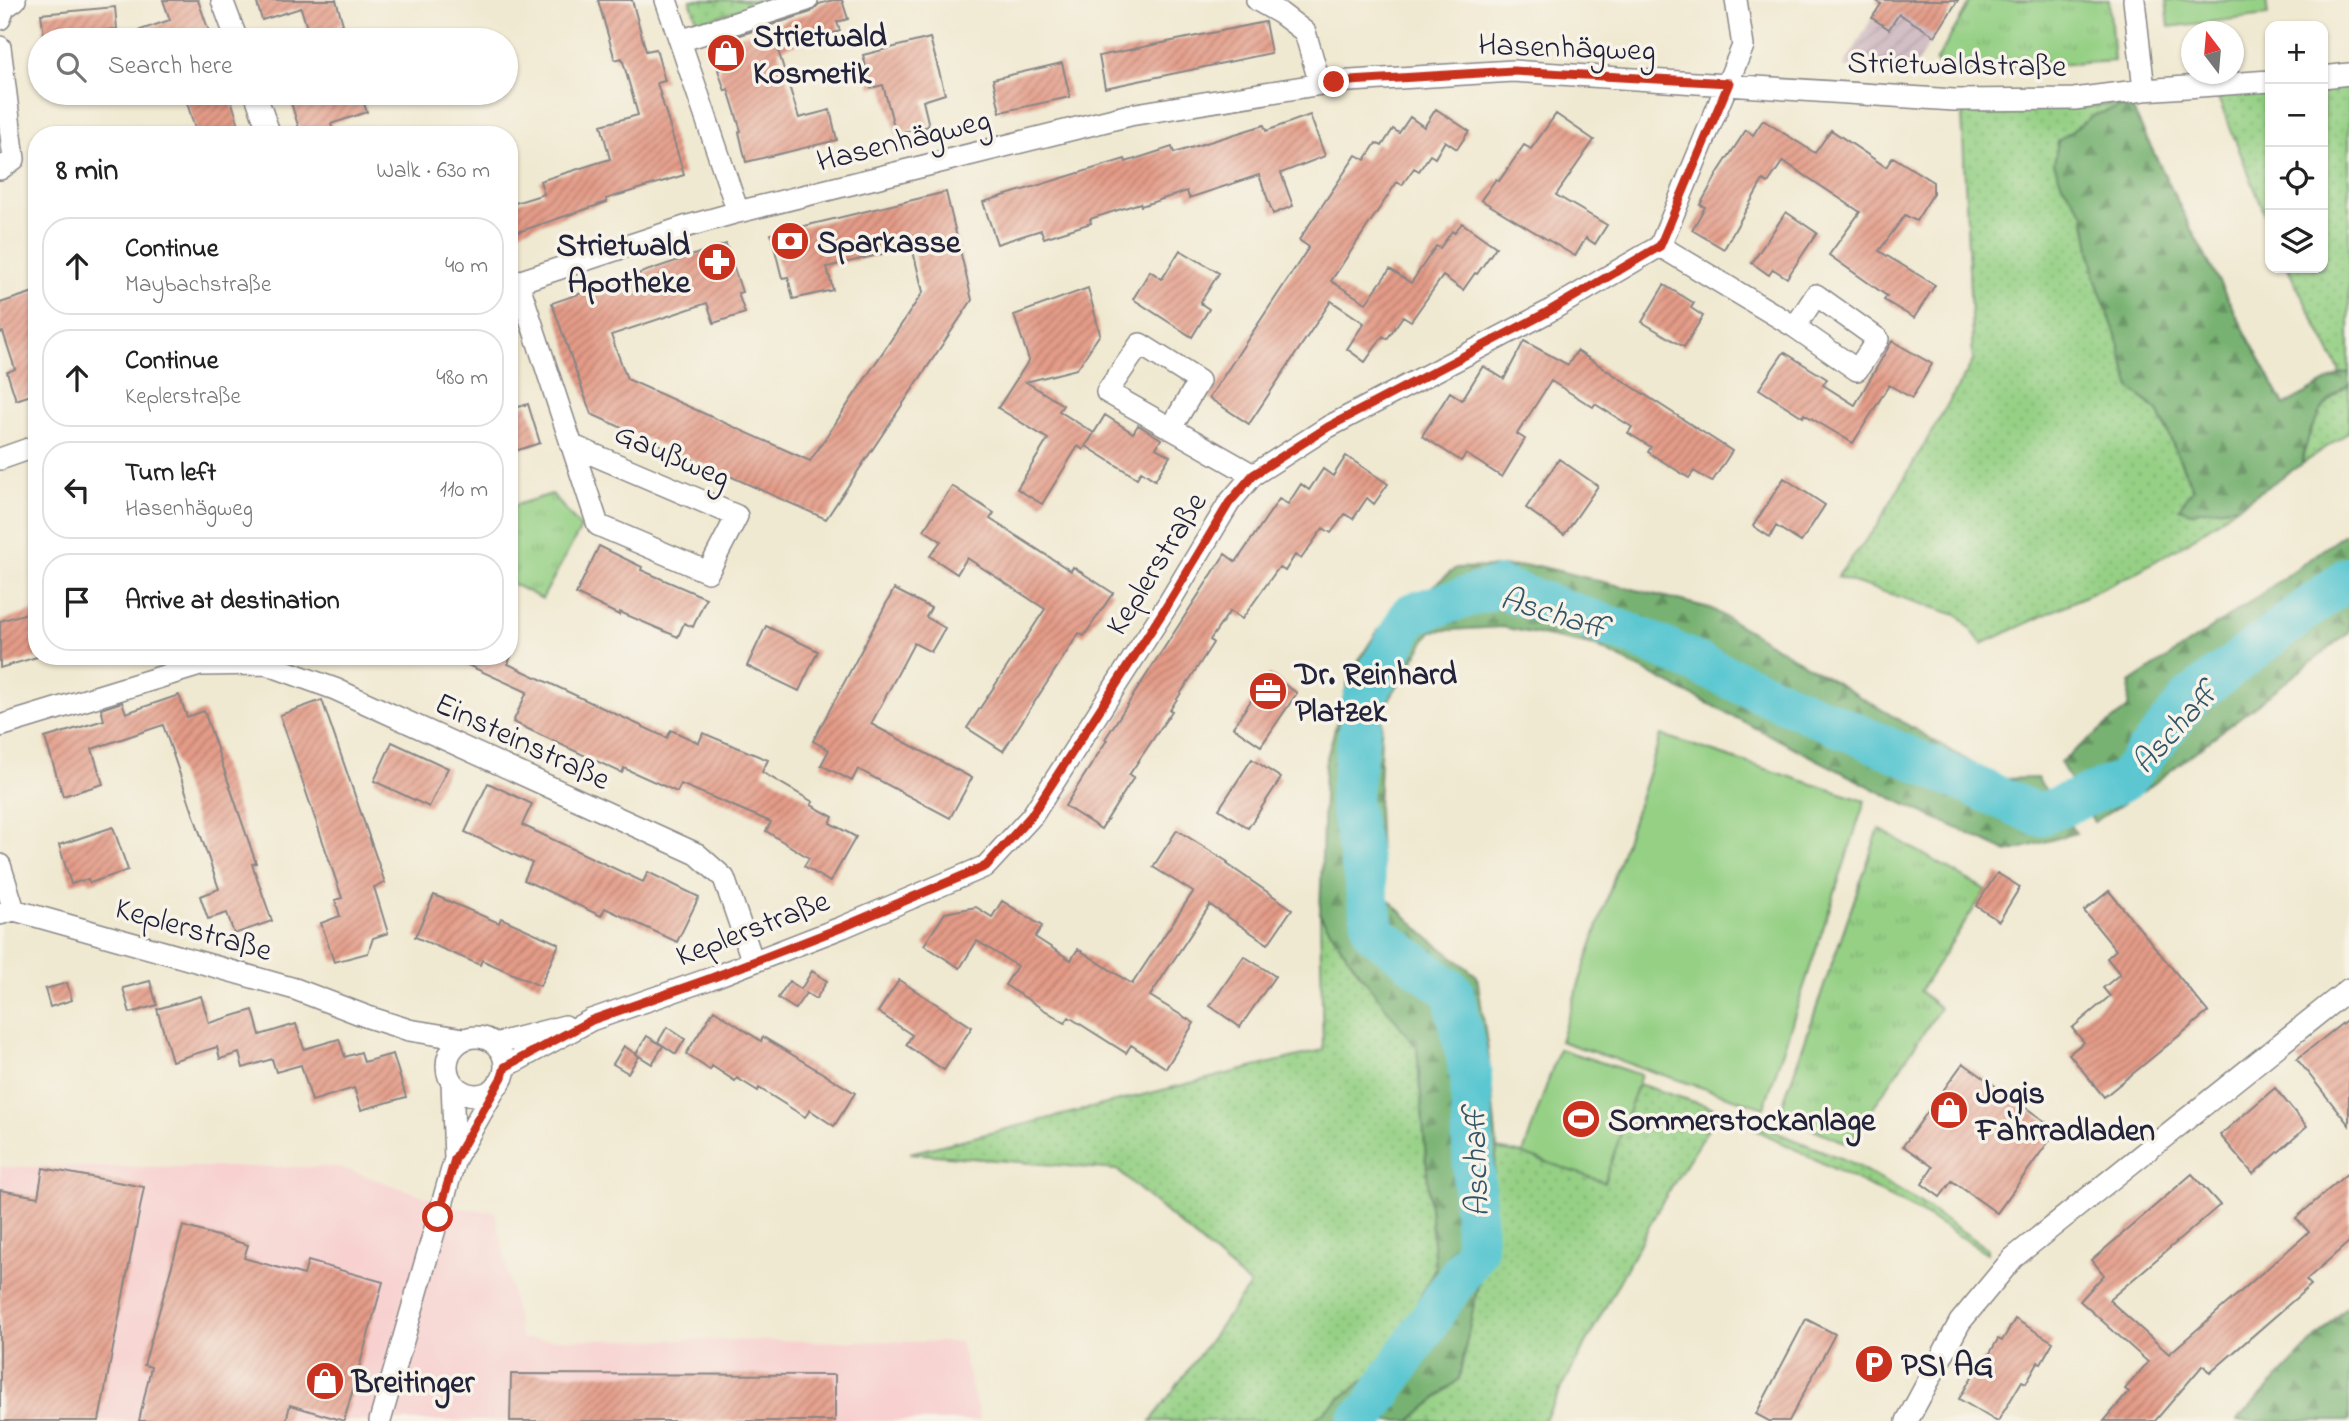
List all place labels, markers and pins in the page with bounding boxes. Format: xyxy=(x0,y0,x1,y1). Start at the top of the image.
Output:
place label: Strietwald Kosmetik xyxy=(753,15,887,99)
shop icon: Strietwald Kosmetik xyxy=(705,32,747,74)
bank icon: Sparkasse xyxy=(769,220,811,262)
place label: Sparkasse xyxy=(817,221,962,268)
place label: Strietwald Apotheke xyxy=(556,224,692,308)
pharmacy icon: Strietwald Apotheke xyxy=(696,241,738,283)
place label: Dr. Reinhard Platzek xyxy=(1293,653,1457,737)
office icon: Dr. Reinhard Platzek xyxy=(1247,670,1289,712)
place label: Jogis Fahrradladen xyxy=(1974,1072,2155,1156)
shop icon: Jogis Fahrradladen xyxy=(1928,1089,1970,1131)
sports icon: Sommerstockanlage xyxy=(1560,1098,1602,1140)
place label: Sommerstockanlage xyxy=(1608,1099,1877,1147)
parking icon: PSI AG xyxy=(1853,1343,1895,1385)
place label: PSI AG xyxy=(1901,1344,1993,1391)
shop icon: Breitinger xyxy=(304,1360,346,1402)
place label: Breitinger xyxy=(350,1361,476,1409)

